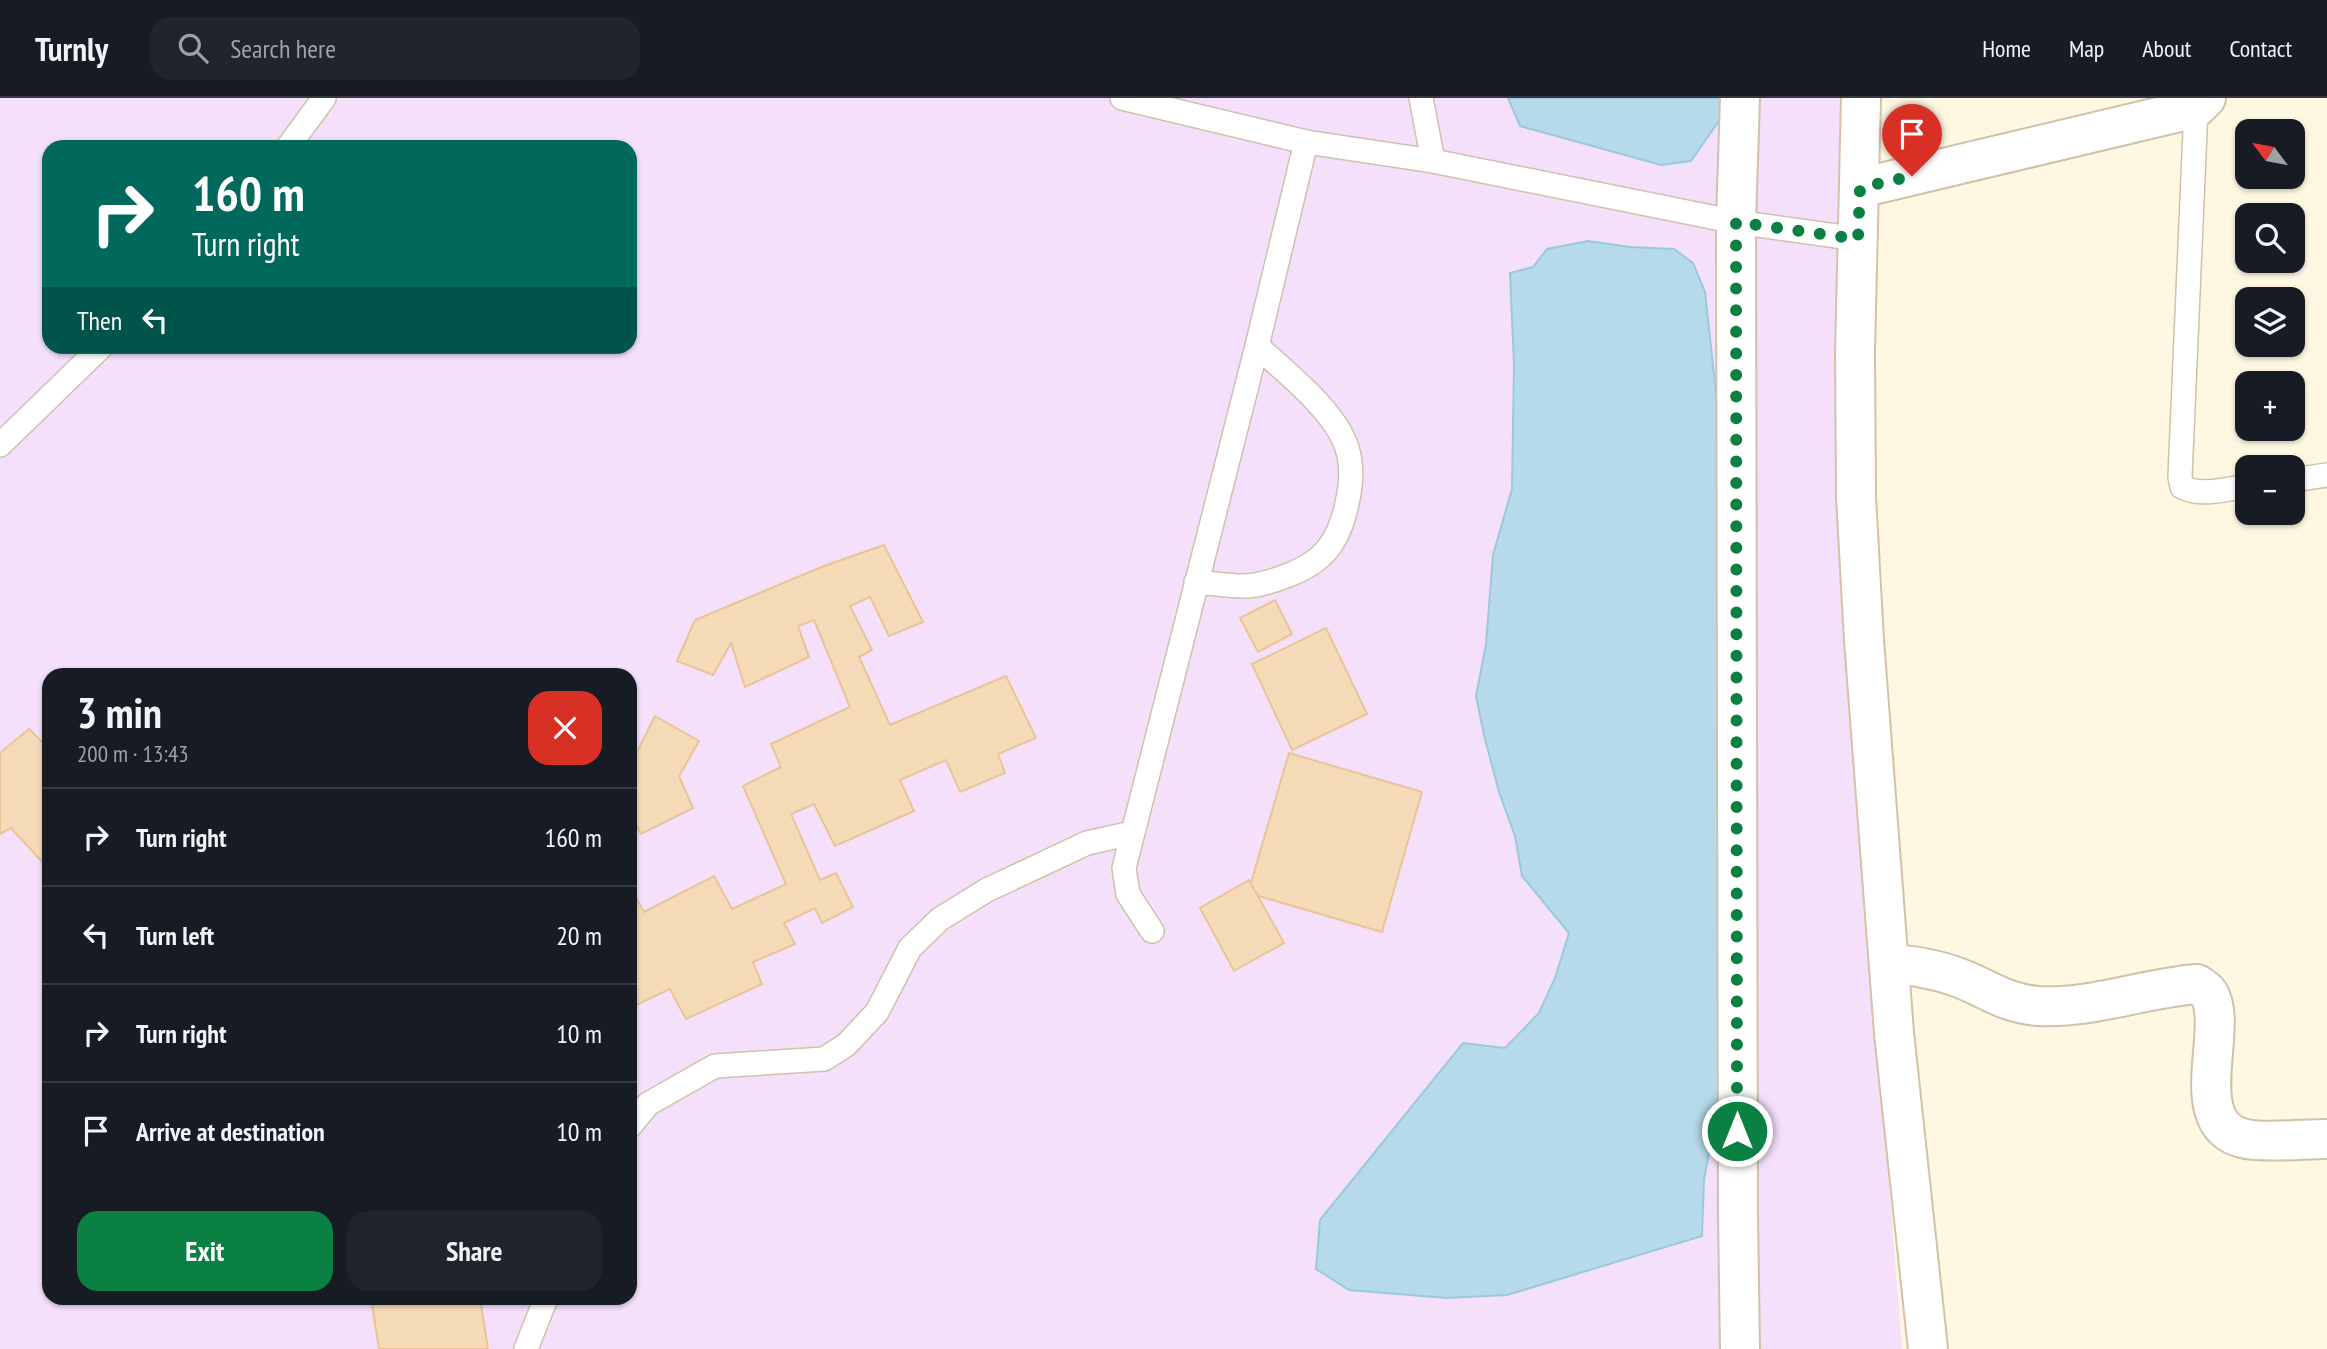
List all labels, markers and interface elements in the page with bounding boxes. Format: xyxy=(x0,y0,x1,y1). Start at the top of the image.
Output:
search box xyxy=(150,17,640,80)
text: Turnly xyxy=(35,27,108,70)
icon: search xyxy=(174,29,212,67)
text: Search here xyxy=(230,32,336,65)
text: Home xyxy=(1982,33,2031,64)
text: Map xyxy=(2069,33,2104,64)
text: About xyxy=(2142,33,2191,64)
text: Contact xyxy=(2229,33,2292,64)
pin xyxy=(1882,104,1942,176)
icon: arrive xyxy=(1893,115,1931,153)
north arrow xyxy=(2235,119,2305,189)
map controls xyxy=(2235,119,2305,525)
text: 160 m xyxy=(192,161,305,225)
icon: right xyxy=(77,168,168,259)
button: search xyxy=(2235,203,2305,273)
text: Turn right xyxy=(192,223,300,265)
button: layers xyxy=(2235,287,2305,357)
icon: left xyxy=(136,301,174,339)
text: Then xyxy=(77,304,122,337)
button: + xyxy=(2235,371,2305,441)
button: − xyxy=(2235,455,2305,525)
text: 3 min xyxy=(77,685,162,740)
button: close xyxy=(528,691,602,765)
text: 200 m · 13:43 xyxy=(77,739,189,768)
icon: right xyxy=(77,818,115,856)
text: Turn right xyxy=(136,821,227,854)
text: 160 m xyxy=(544,821,602,854)
icon: left xyxy=(77,916,115,954)
text: Turn left xyxy=(136,919,214,952)
text: 20 m xyxy=(556,919,602,952)
icon: right xyxy=(77,1014,115,1052)
text: Turn right xyxy=(136,1017,227,1050)
text: 10 m xyxy=(556,1017,602,1050)
position arrow xyxy=(1700,1094,1774,1168)
icon: arrive xyxy=(77,1112,115,1150)
text: Arrive at destination xyxy=(136,1115,325,1148)
text: 10 m xyxy=(556,1115,602,1148)
button: Exit xyxy=(77,1211,333,1291)
button: Share xyxy=(347,1211,602,1291)

